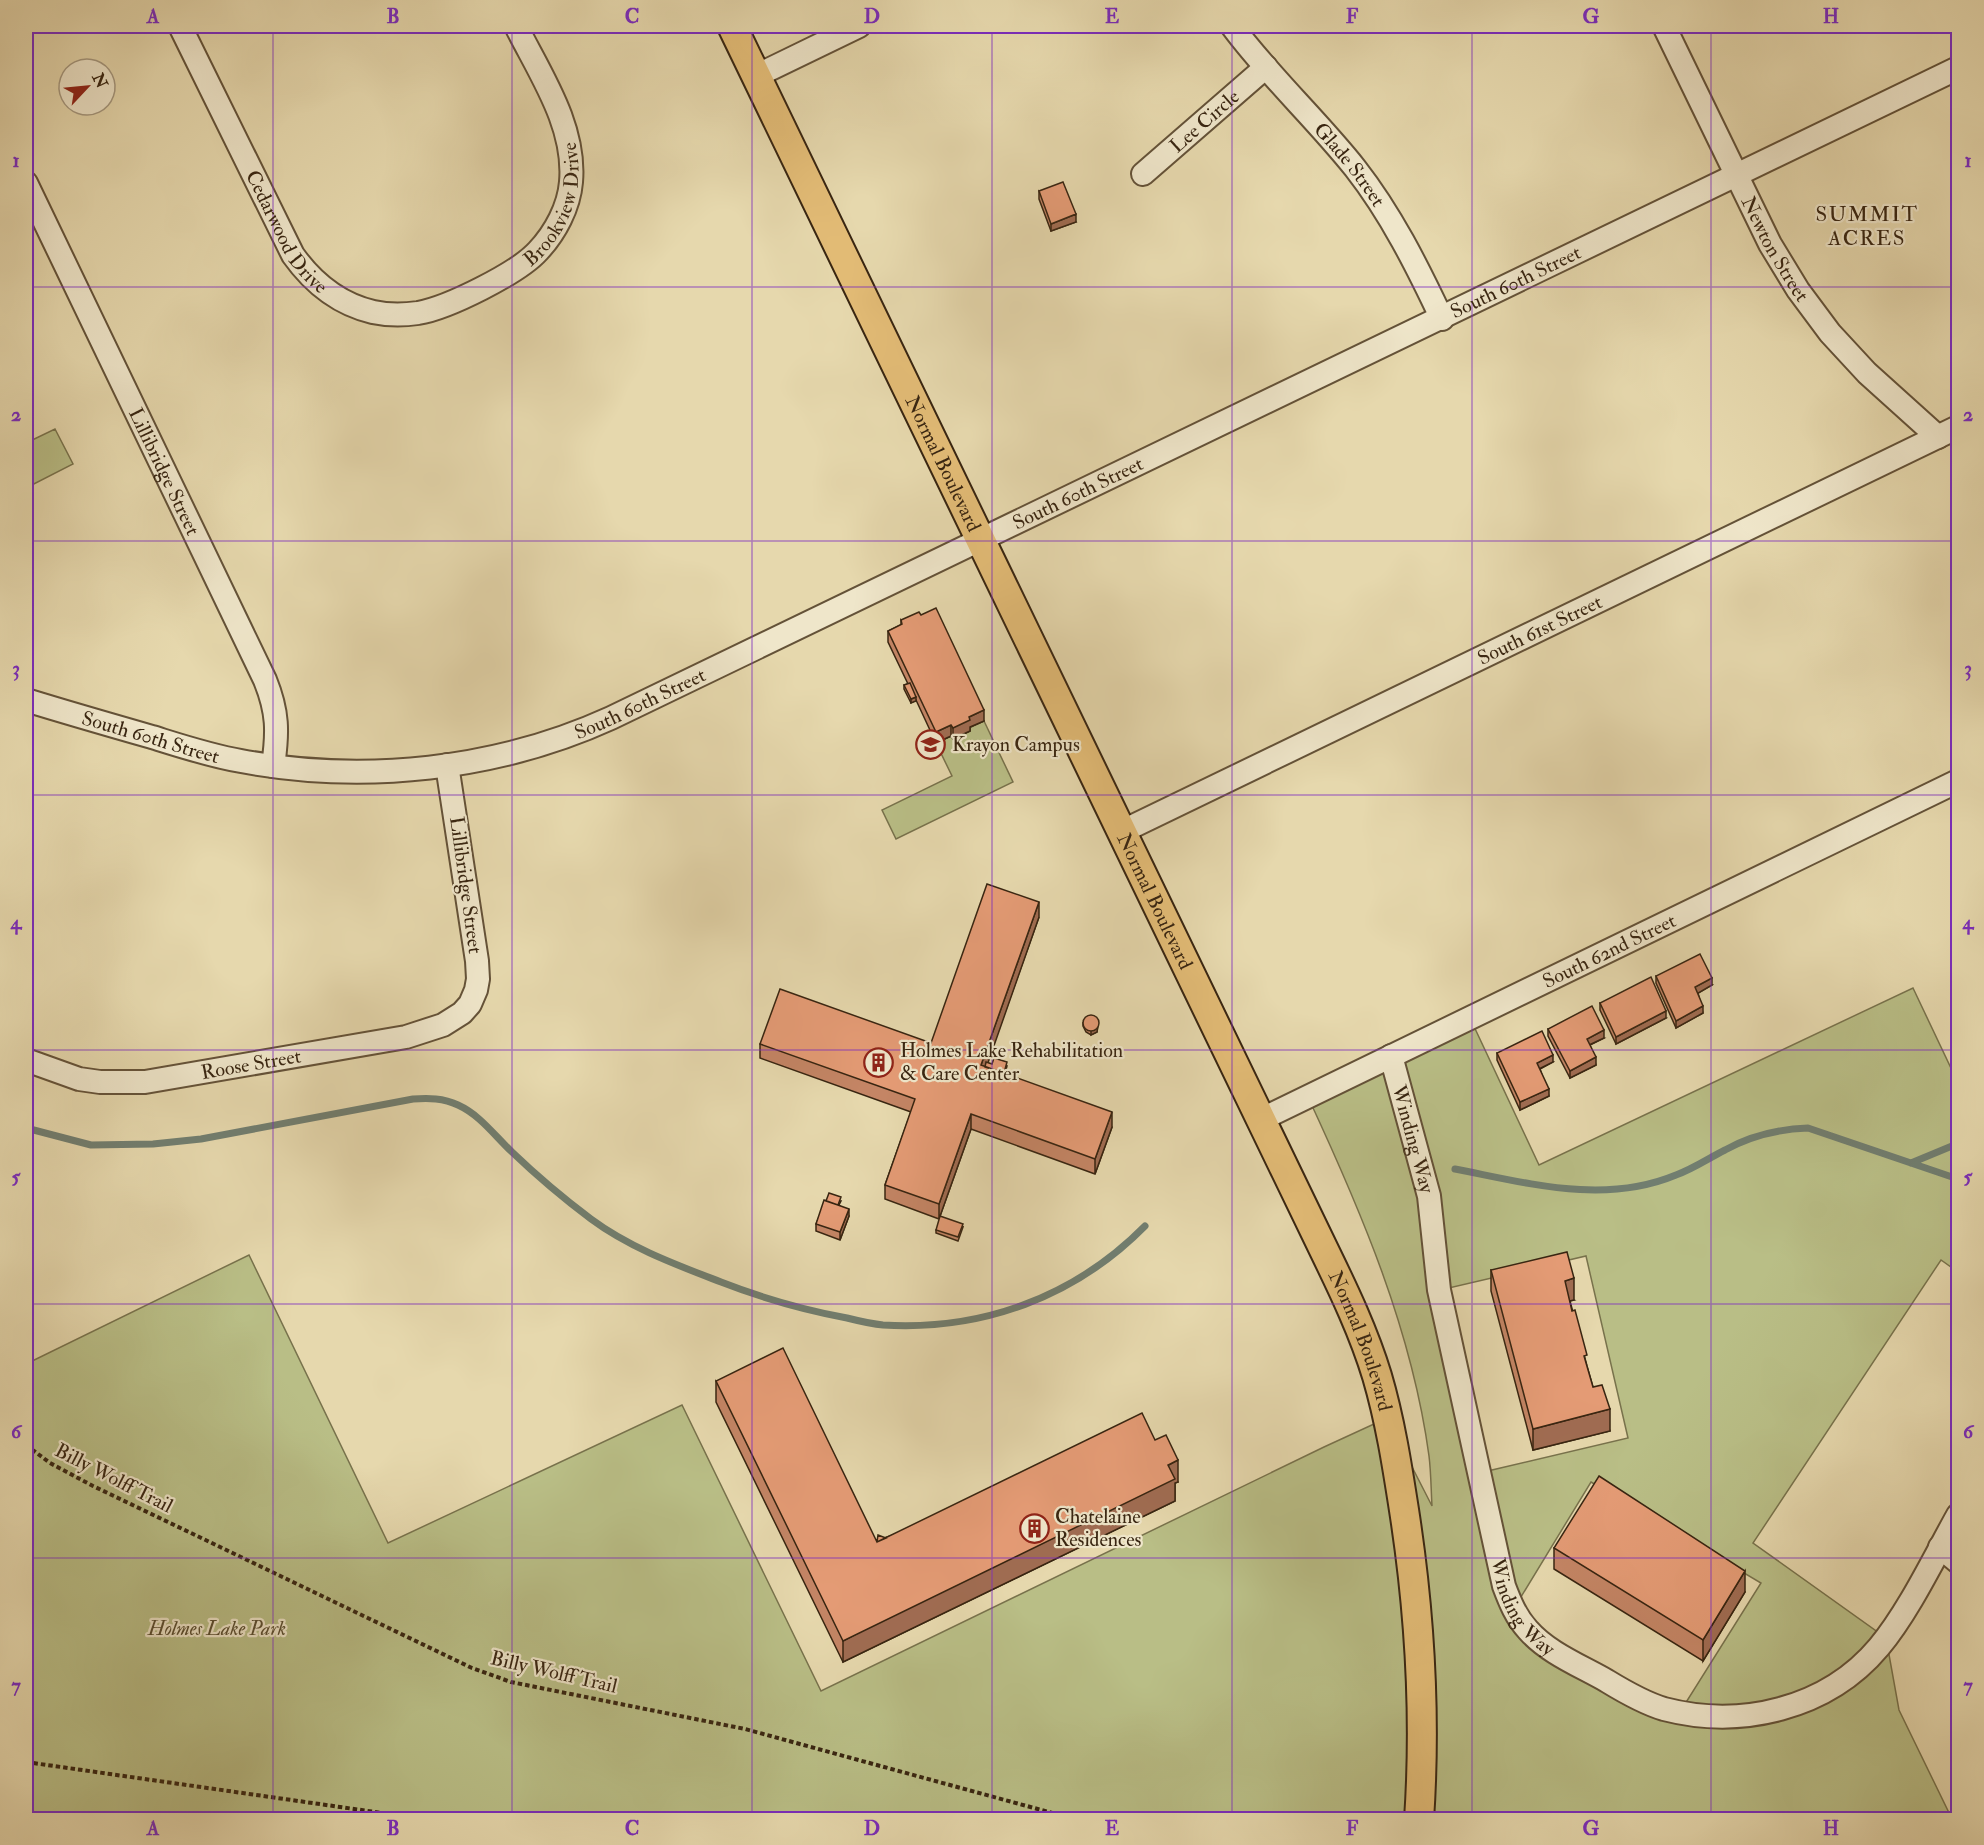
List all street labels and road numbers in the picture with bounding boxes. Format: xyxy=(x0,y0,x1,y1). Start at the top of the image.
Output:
street label: Lee Circle xyxy=(1164,84,1244,158)
street label: Glade Street xyxy=(1309,117,1391,212)
street label: Brookview Drive xyxy=(518,140,584,271)
street label: Cedarwood Drive xyxy=(240,166,333,298)
street label: Newton Street xyxy=(1736,192,1815,307)
street label: South 60th Street xyxy=(1446,239,1585,324)
street label: Normal Boulevard xyxy=(900,391,987,536)
street label: Lillibridge Street xyxy=(123,404,206,540)
street label: South 60th Street xyxy=(1008,450,1148,535)
street label: South 61st Street xyxy=(1473,589,1606,670)
street label: South 60th Street xyxy=(571,662,710,745)
street label: South 60th Street xyxy=(79,705,222,769)
street label: Lillibridge Street xyxy=(444,815,488,956)
street label: Normal Boulevard xyxy=(1112,829,1199,973)
street label: South 62nd Street xyxy=(1538,907,1680,993)
street label: Roose Street xyxy=(199,1043,303,1085)
street label: Winding Way xyxy=(1387,1081,1440,1197)
street label: Normal Boulevard xyxy=(1323,1266,1398,1413)
street label: Billy Wolff Trail xyxy=(51,1438,177,1518)
street label: Winding Way xyxy=(1486,1555,1561,1662)
street label: Billy Wolff Trail xyxy=(488,1645,620,1699)

